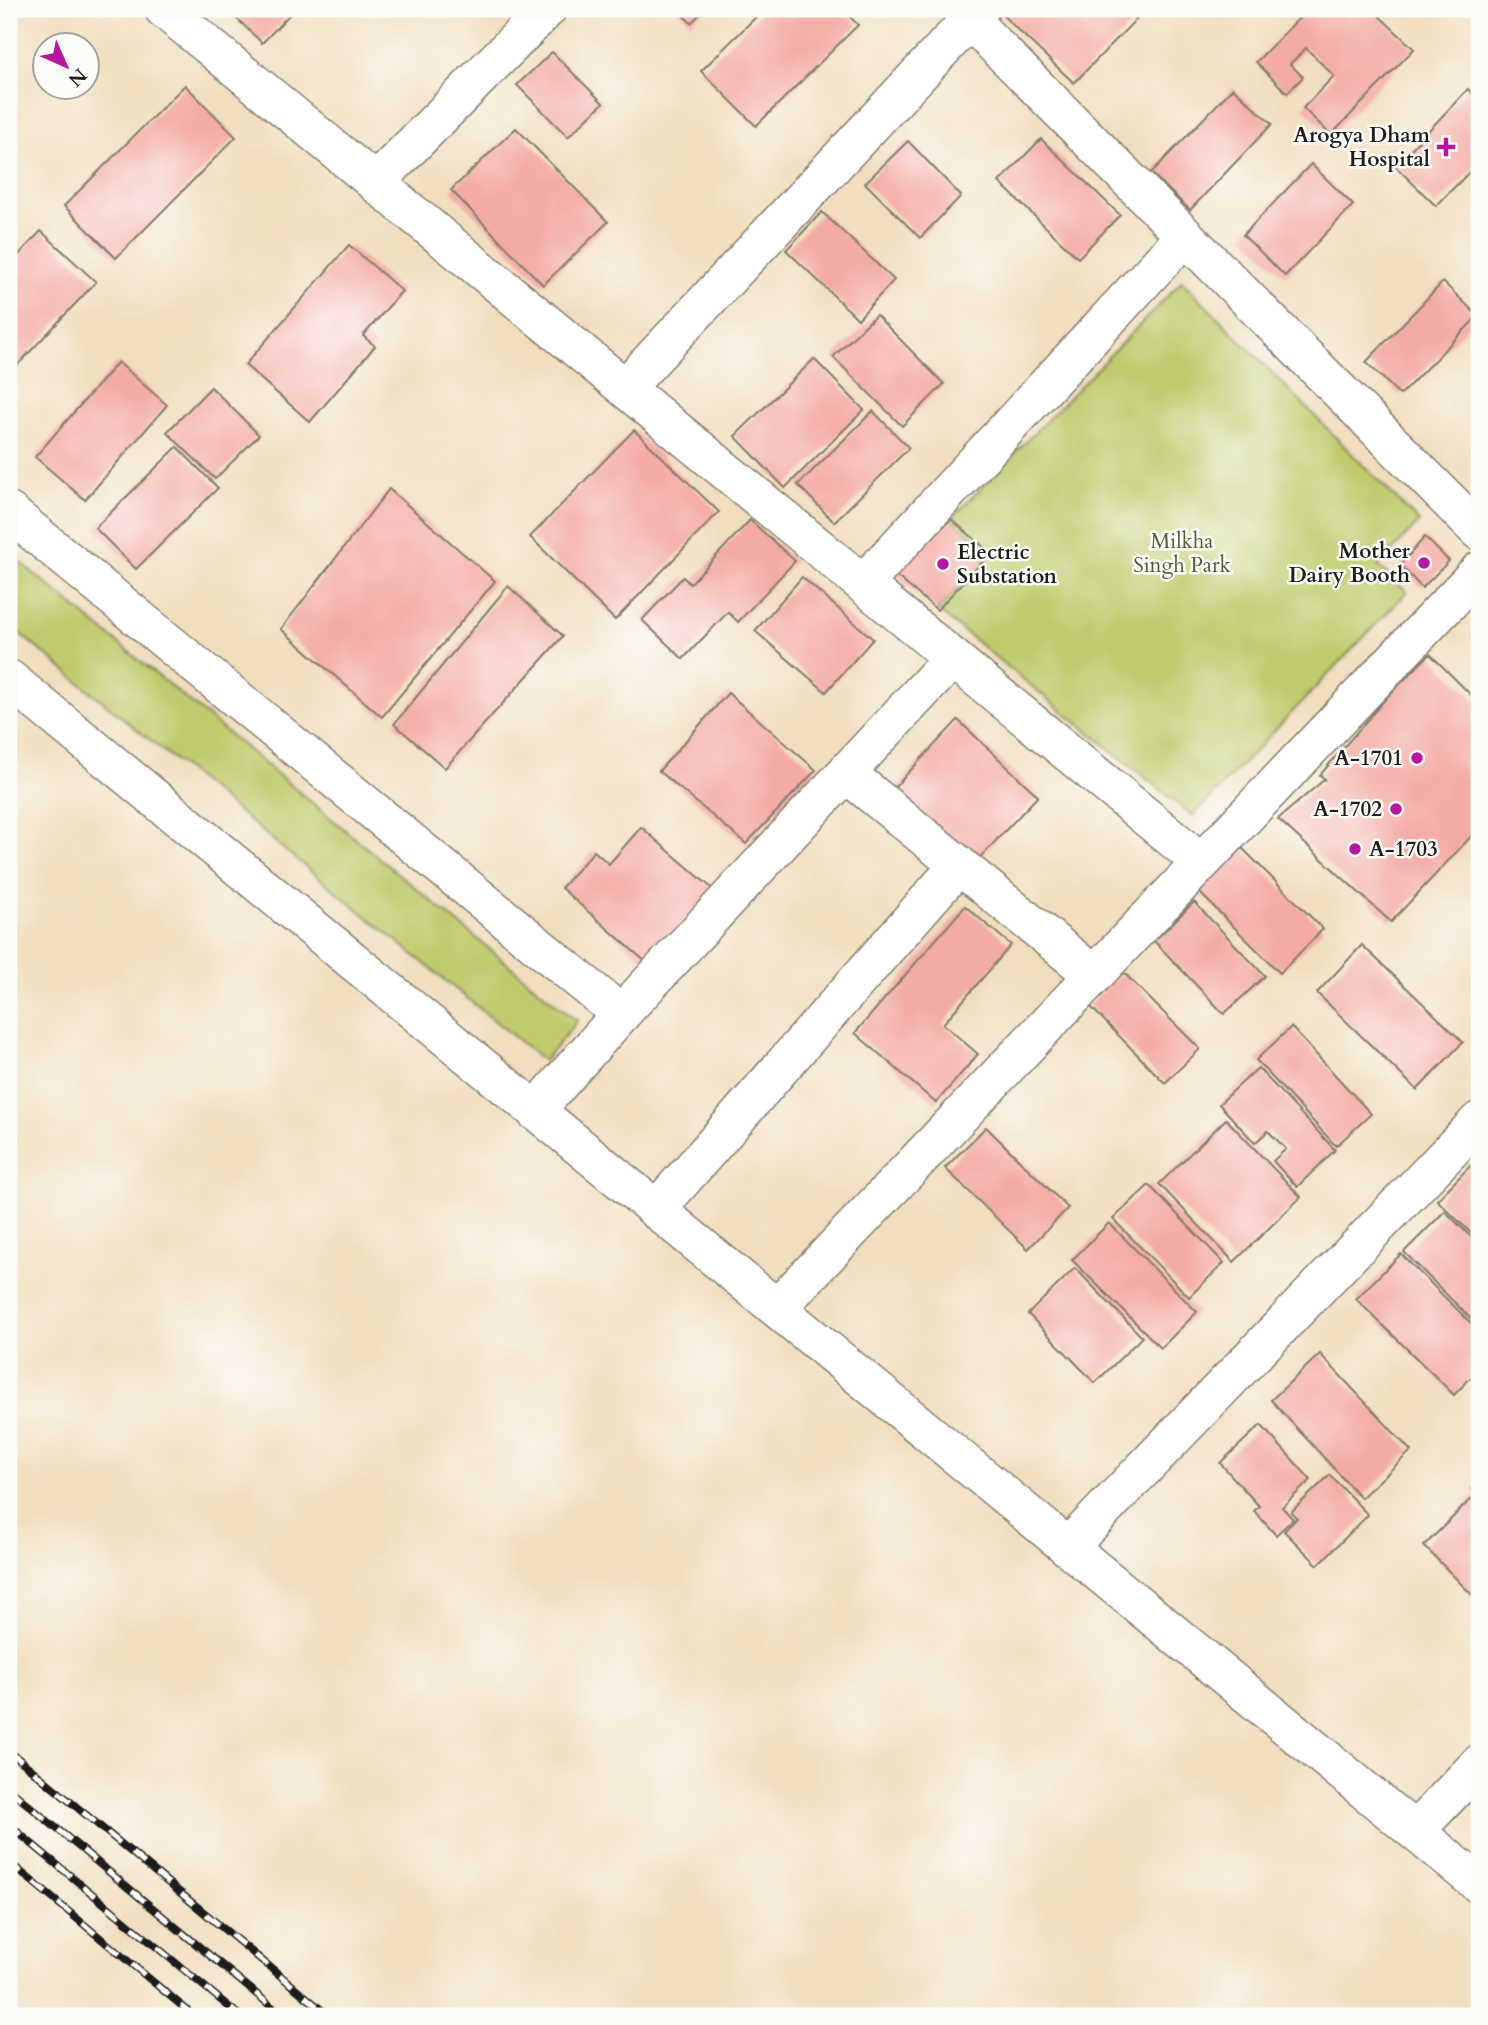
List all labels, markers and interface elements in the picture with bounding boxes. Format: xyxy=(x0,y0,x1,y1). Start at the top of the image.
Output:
north arrow xyxy=(32,32,102,102)
text: N xyxy=(62,62,92,93)
place label: Arogya Dham Hospital xyxy=(1293,121,1431,174)
marker: Arogya Dham Hospital xyxy=(1436,137,1456,157)
park label: Milkha Singh Park xyxy=(1133,527,1232,580)
place label: Mother Dairy Booth xyxy=(1289,537,1411,590)
place label: Electric Substation xyxy=(957,538,1057,591)
marker: Mother Dairy Booth xyxy=(1416,555,1432,571)
marker: Electric Substation xyxy=(935,556,951,572)
place label: A-1701 xyxy=(1334,744,1403,773)
marker: A-1701 xyxy=(1409,750,1425,766)
place label: A-1702 xyxy=(1313,795,1382,824)
marker: A-1702 xyxy=(1388,801,1404,817)
place label: A-1703 xyxy=(1369,835,1438,864)
marker: A-1703 xyxy=(1347,841,1363,857)

